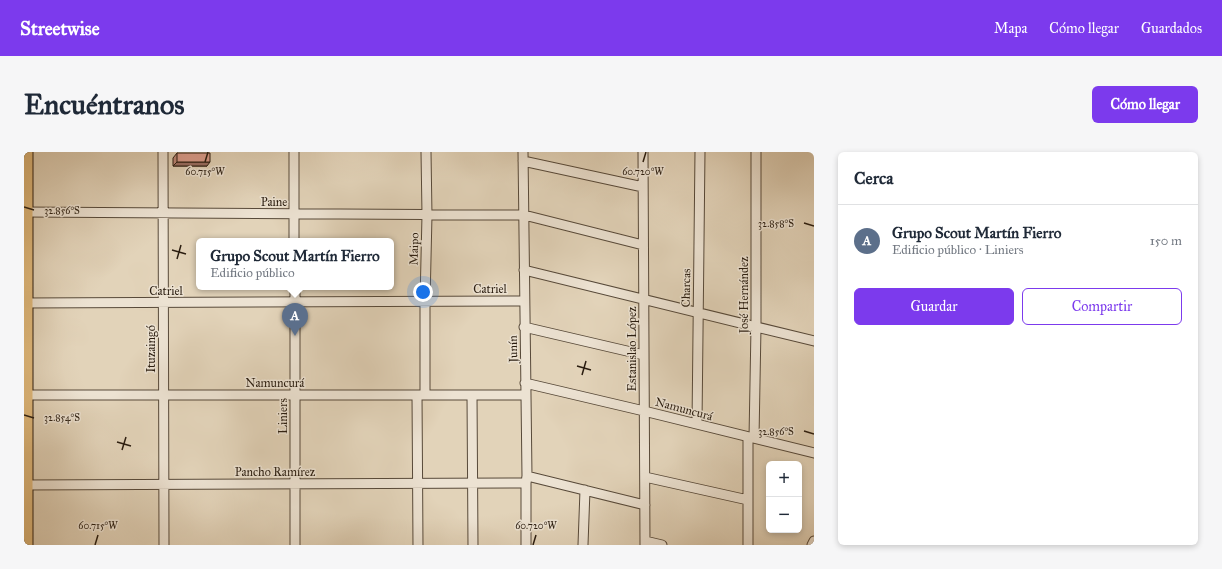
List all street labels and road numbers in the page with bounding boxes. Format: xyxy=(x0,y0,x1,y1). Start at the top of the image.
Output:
street label: Paine xyxy=(261,195,287,209)
street label: Maipo xyxy=(406,232,422,266)
street label: José Hernández xyxy=(737,256,752,336)
street label: Charcas xyxy=(679,268,693,308)
street label: Catriel xyxy=(473,282,507,296)
street label: Catriel xyxy=(149,284,183,298)
street label: Estanislao López xyxy=(625,306,639,392)
street label: Ituzaingó xyxy=(144,325,159,373)
street label: Junín xyxy=(506,335,521,365)
street label: Namuncurá xyxy=(246,376,305,390)
street label: Namuncurá xyxy=(654,395,715,424)
street label: Liniers xyxy=(276,398,290,434)
street label: Pancho Ramírez xyxy=(235,465,316,479)

